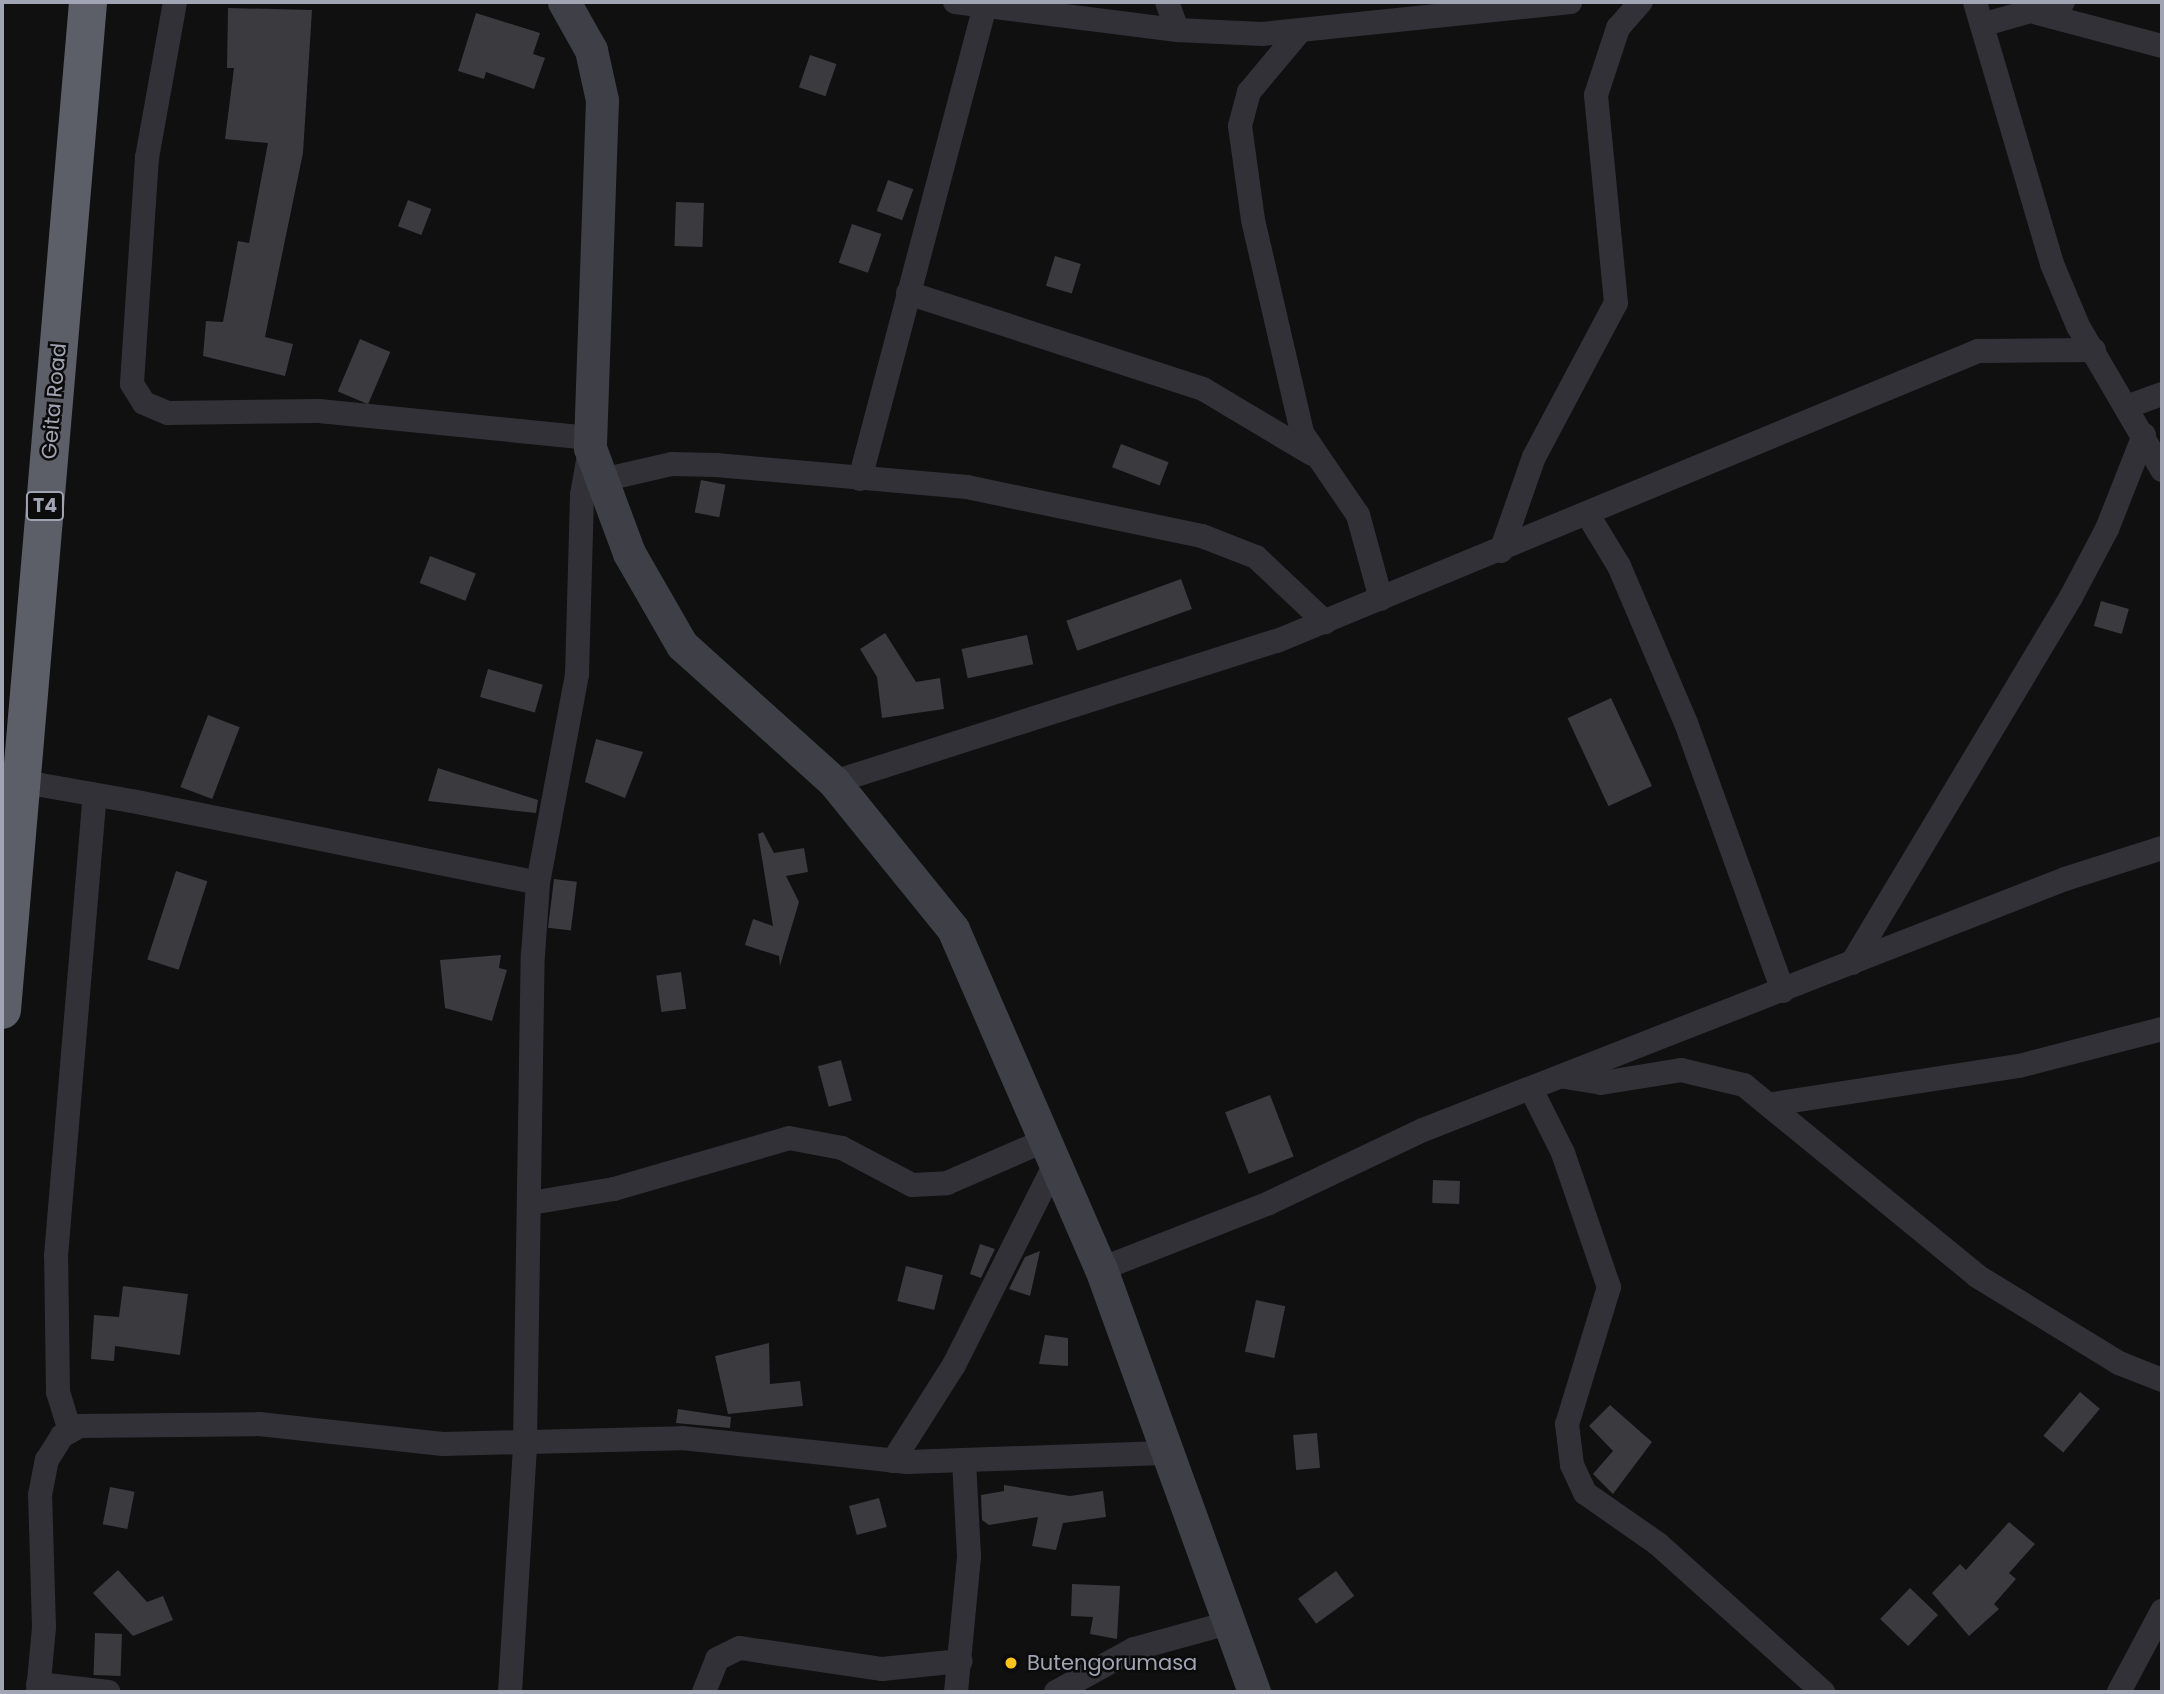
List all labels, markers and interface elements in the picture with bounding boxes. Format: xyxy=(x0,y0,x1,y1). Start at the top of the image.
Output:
street label: Geita Road xyxy=(36,342,72,460)
road number: T4 xyxy=(26,491,64,522)
place label: Butengorumasa xyxy=(1027,1650,1197,1676)
marker: Butengorumasa xyxy=(1001,1653,1021,1673)

